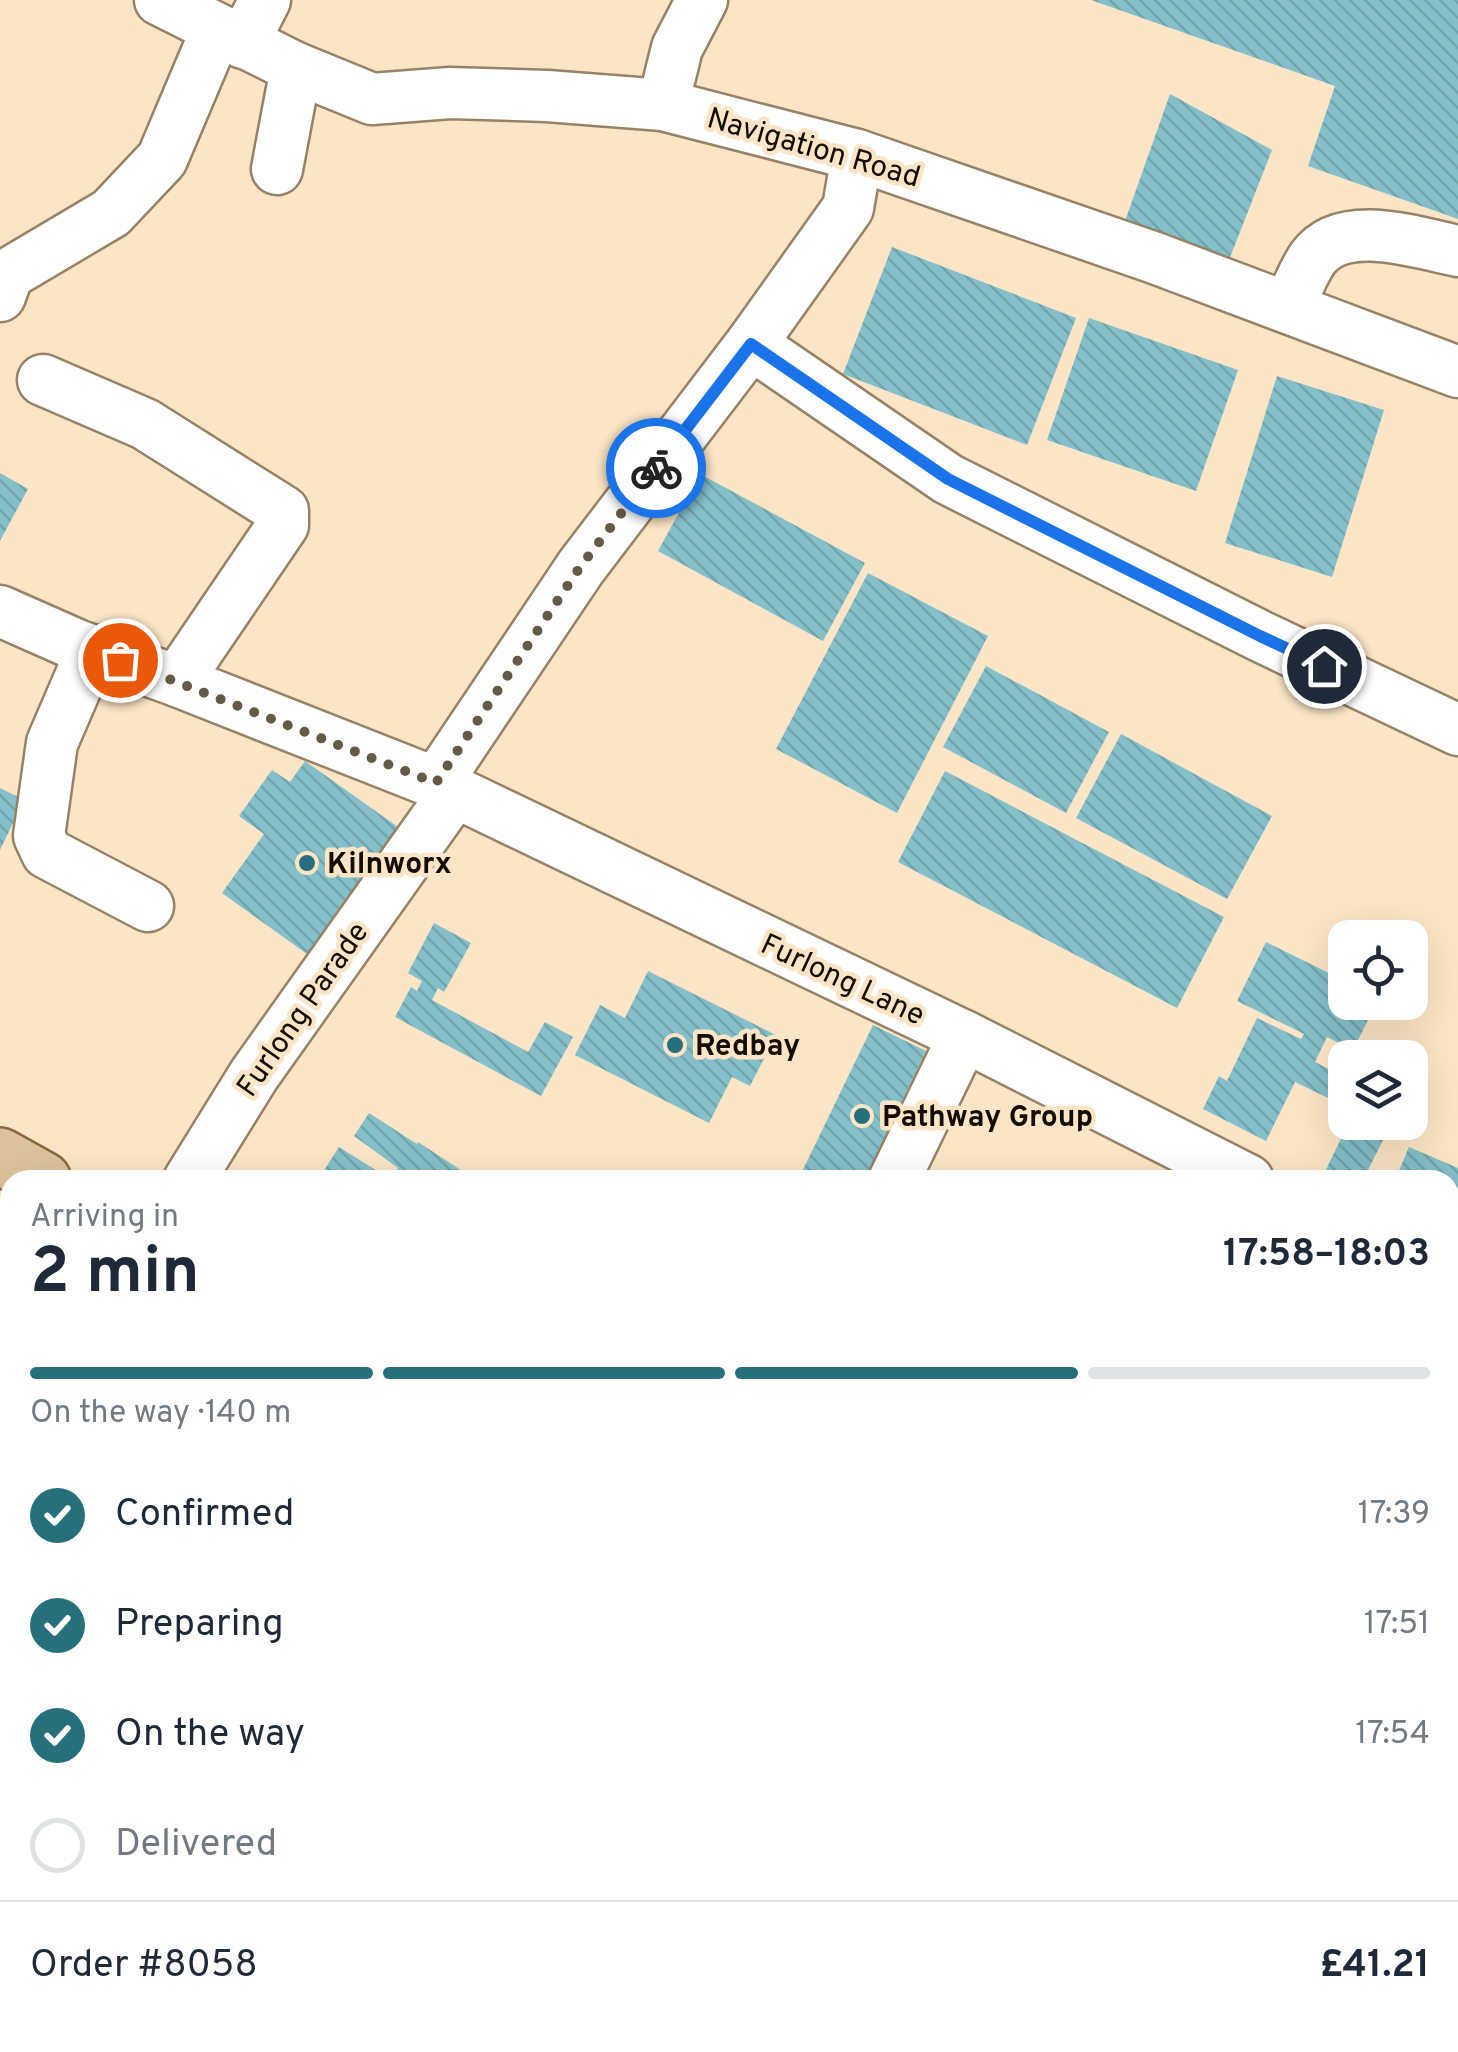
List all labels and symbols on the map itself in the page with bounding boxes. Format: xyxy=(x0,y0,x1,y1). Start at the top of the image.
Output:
street label: Navigation Road xyxy=(703,101,924,197)
courier xyxy=(606,418,706,518)
pin xyxy=(78,618,163,703)
pin xyxy=(1282,624,1367,709)
place label: Kilnworx xyxy=(327,847,452,884)
marker: Kilnworx xyxy=(296,852,318,874)
street label: Furlong Parade xyxy=(230,916,378,1105)
street label: Furlong Lane xyxy=(754,927,930,1035)
place label: Redbay xyxy=(695,1029,800,1066)
marker: Redbay xyxy=(664,1034,686,1056)
place label: Pathway Group xyxy=(882,1100,1093,1137)
marker: Pathway Group xyxy=(851,1105,873,1127)

